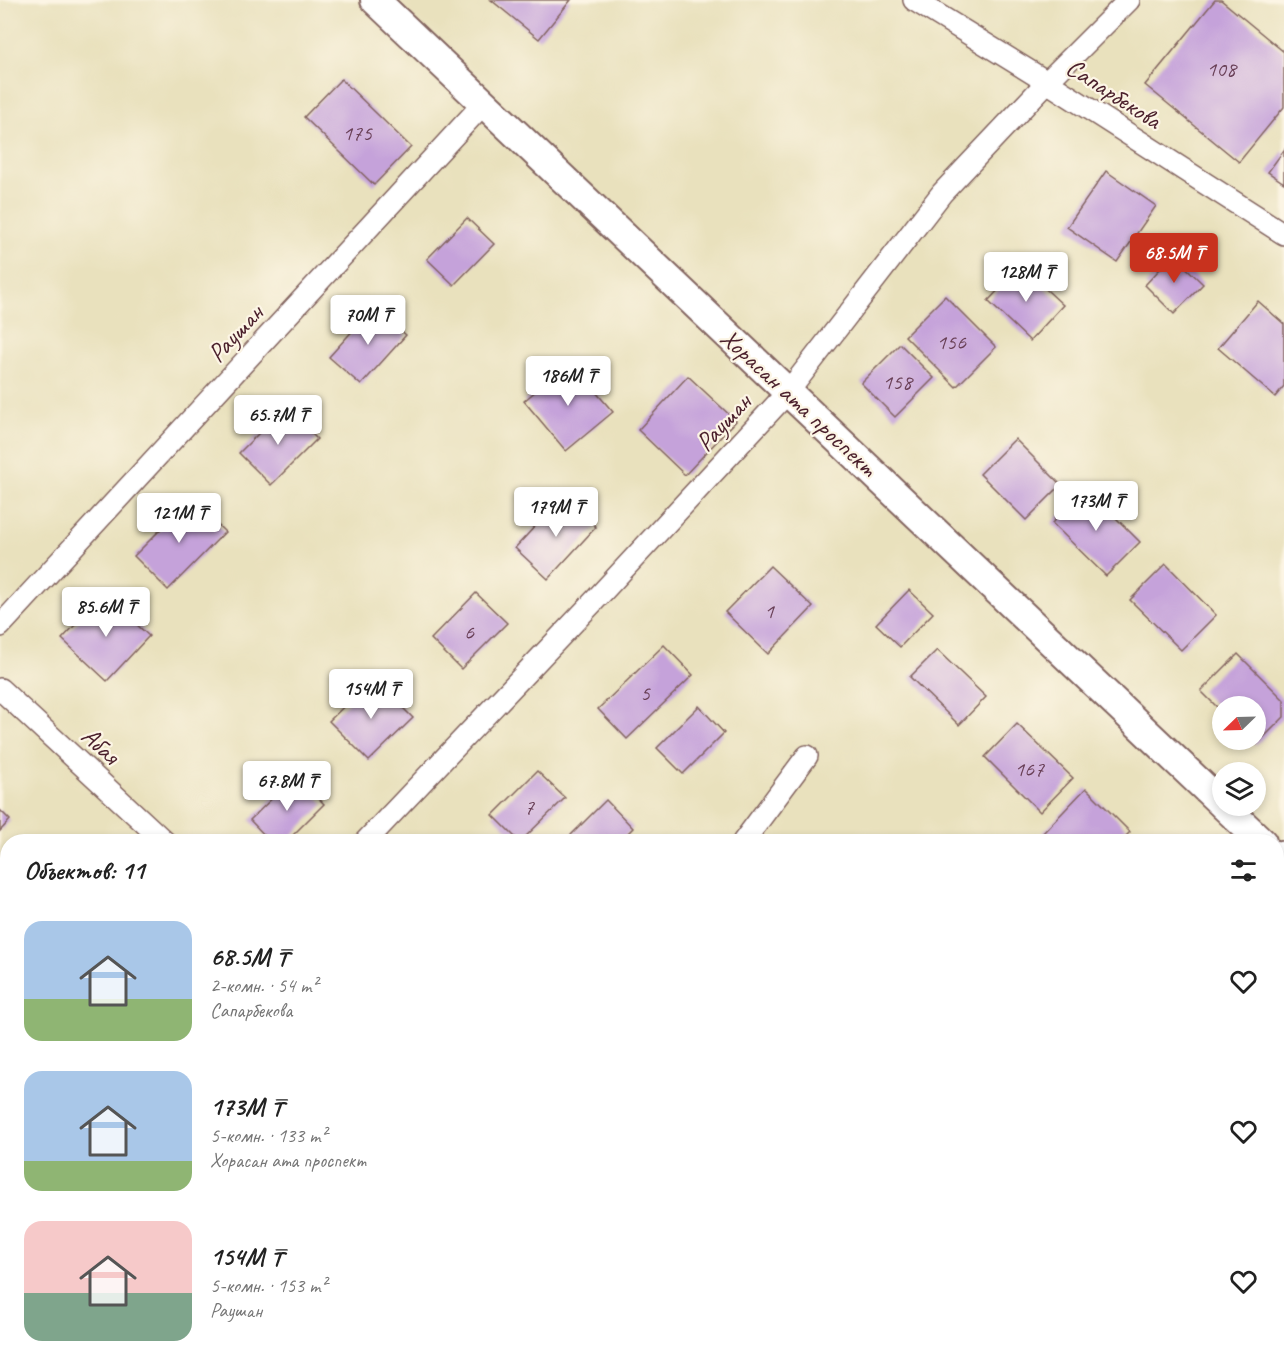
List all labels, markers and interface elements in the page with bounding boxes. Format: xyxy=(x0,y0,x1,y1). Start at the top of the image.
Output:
street label: Сапарбекова xyxy=(1060,50,1169,137)
house number: 108 xyxy=(1206,55,1238,83)
house number: 175 xyxy=(342,119,373,147)
pin: 68.5M ₸ xyxy=(1119,233,1229,284)
text: 68.5M ₸ xyxy=(1144,240,1204,265)
pin: 128M ₸ xyxy=(977,252,1075,303)
text: 128M ₸ xyxy=(998,259,1054,284)
pin: 70M ₸ xyxy=(326,295,410,346)
street label: Раушан xyxy=(200,296,272,369)
text: 70M ₸ xyxy=(344,302,392,327)
street label: Хорасан ата проспект xyxy=(714,321,885,484)
house number: 156 xyxy=(936,328,967,356)
pin: 186M ₸ xyxy=(519,356,617,407)
text: 186M ₸ xyxy=(540,363,596,388)
house number: 158 xyxy=(882,368,914,396)
street label: Раушан xyxy=(688,385,760,458)
pin: 65.7M ₸ xyxy=(223,395,333,446)
text: 65.7M ₸ xyxy=(248,402,308,427)
pin: 173M ₸ xyxy=(1047,481,1145,532)
pin: 179M ₸ xyxy=(507,487,605,538)
text: 173M ₸ xyxy=(1068,488,1124,513)
pin: 121M ₸ xyxy=(130,493,228,544)
text: 179M ₸ xyxy=(528,494,584,519)
text: 121M ₸ xyxy=(151,500,207,525)
pin: 85.6M ₸ xyxy=(51,587,161,638)
text: 85.6M ₸ xyxy=(76,594,136,619)
house number: 1 xyxy=(764,597,775,625)
house number: 6 xyxy=(464,618,475,646)
pin: 154M ₸ xyxy=(322,669,420,720)
text: 154M ₸ xyxy=(343,676,399,701)
house number: 5 xyxy=(640,679,651,707)
north arrow xyxy=(1212,696,1266,750)
map controls xyxy=(1212,696,1266,816)
street label: Абая xyxy=(75,719,128,773)
house number: 167 xyxy=(1014,755,1045,783)
pin: 67.8M ₸ xyxy=(232,761,342,812)
button: layers xyxy=(1212,762,1266,816)
text: 67.8M ₸ xyxy=(257,768,317,793)
house number: 7 xyxy=(524,793,535,821)
text: Объектов: 11 xyxy=(24,854,144,887)
icon: filters xyxy=(1227,854,1260,887)
text: 68.5M ₸ xyxy=(210,940,288,973)
icon: home xyxy=(72,945,144,1017)
icon: heart xyxy=(1227,965,1260,998)
text: 2-комн. · 54 m² xyxy=(210,973,318,998)
text: Сапарбекова xyxy=(210,998,292,1023)
text: 173M ₸ xyxy=(210,1090,283,1123)
icon: home xyxy=(72,1095,144,1167)
icon: heart xyxy=(1227,1115,1260,1148)
text: 5-комн. · 133 m² xyxy=(210,1123,327,1148)
text: Хорасан ата проспект xyxy=(210,1148,365,1173)
text: 154M ₸ xyxy=(210,1240,283,1273)
icon: home xyxy=(72,1245,144,1317)
icon: heart xyxy=(1227,1265,1260,1298)
text: 5-комн. · 153 m² xyxy=(210,1273,327,1298)
text: Раушан xyxy=(210,1298,262,1323)

